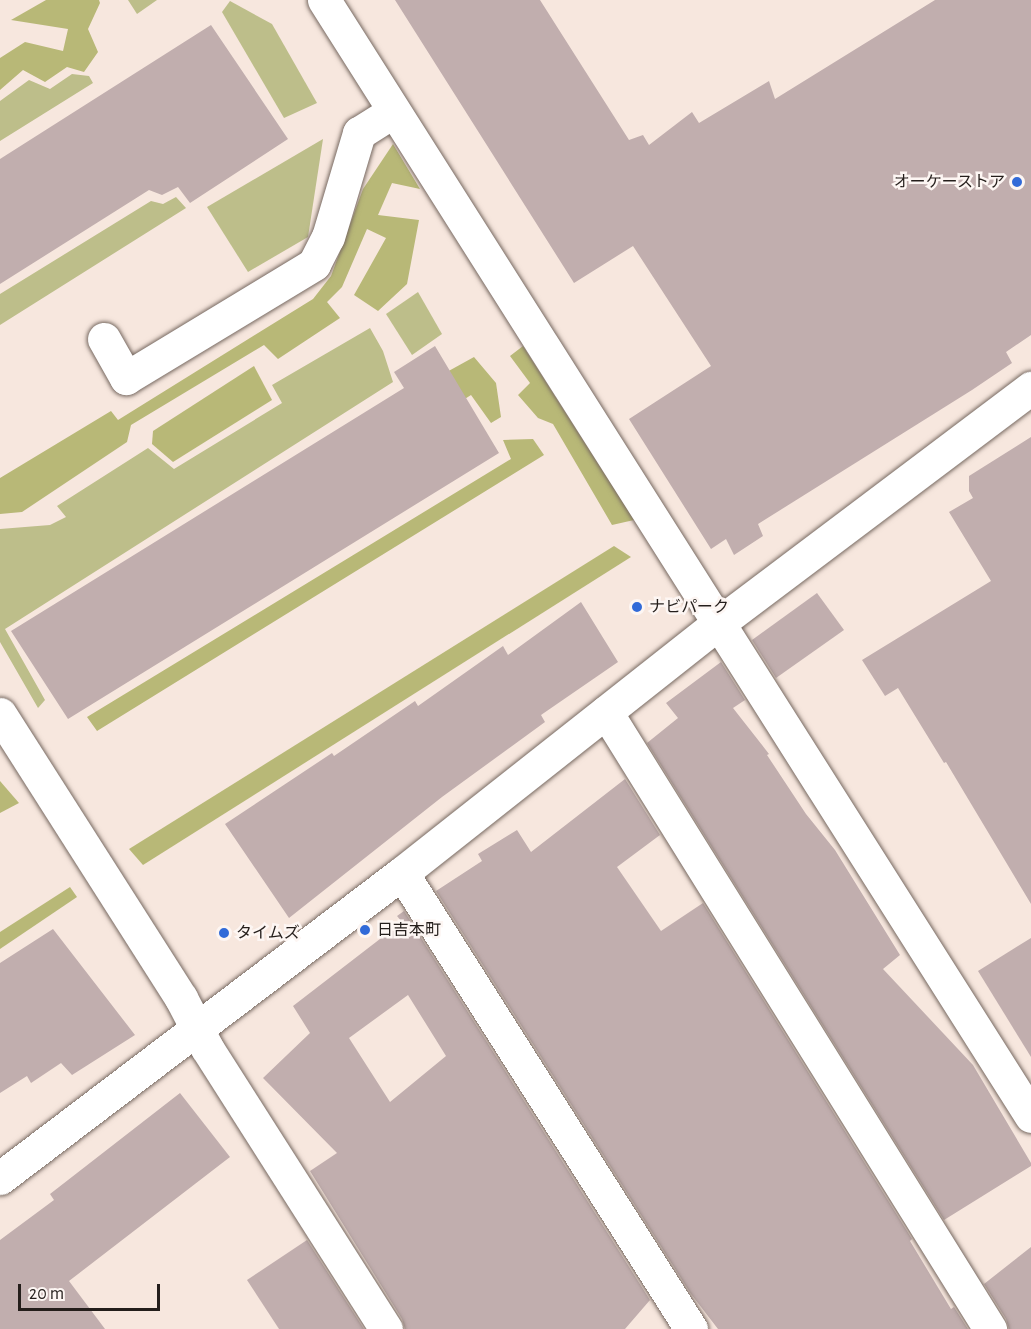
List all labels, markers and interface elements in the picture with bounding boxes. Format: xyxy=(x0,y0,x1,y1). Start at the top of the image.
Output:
place label: オーケーストア xyxy=(893,172,1005,192)
marker: オーケーストア xyxy=(1010,175,1024,189)
place label: ナビパーク xyxy=(649,597,729,617)
marker: ナビパーク xyxy=(630,600,644,614)
place label: 日吉本町 xyxy=(377,920,441,940)
place label: タイムズ xyxy=(236,923,300,943)
marker: 日吉本町 xyxy=(358,923,372,937)
marker: タイムズ xyxy=(217,926,231,940)
scale bar xyxy=(21,1272,164,1310)
text: 20 m xyxy=(29,1285,64,1303)

